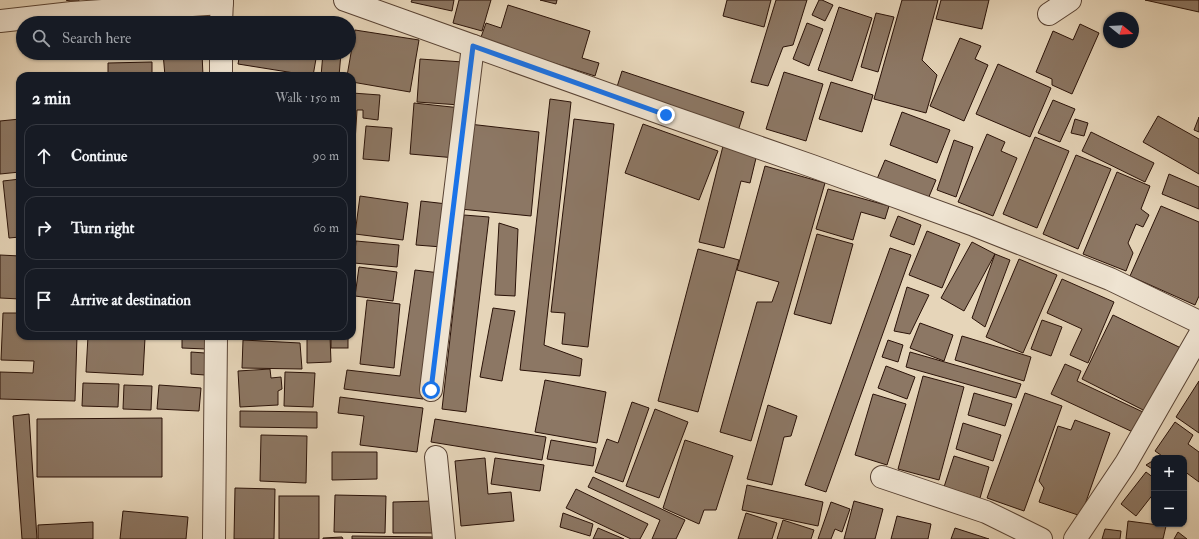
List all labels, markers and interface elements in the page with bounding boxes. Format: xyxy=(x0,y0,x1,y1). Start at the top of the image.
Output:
north arrow xyxy=(1103,12,1139,48)
search box xyxy=(16,16,356,60)
icon: search xyxy=(30,27,52,49)
text: Search here xyxy=(62,29,131,48)
text: 2 min xyxy=(32,88,71,109)
text: Walk · 150 m xyxy=(275,90,340,106)
route end xyxy=(657,106,675,124)
icon: ahead xyxy=(33,145,55,167)
text: Continue xyxy=(71,147,127,166)
text: 90 m xyxy=(313,148,339,164)
icon: right xyxy=(33,217,55,239)
text: Turn right xyxy=(71,219,134,238)
text: 60 m xyxy=(313,220,339,236)
icon: arrive xyxy=(33,289,55,311)
text: Arrive at destination xyxy=(71,291,191,310)
route start xyxy=(422,381,440,399)
map controls xyxy=(1151,455,1187,527)
button: + xyxy=(1151,455,1187,491)
button: − xyxy=(1151,491,1187,527)

